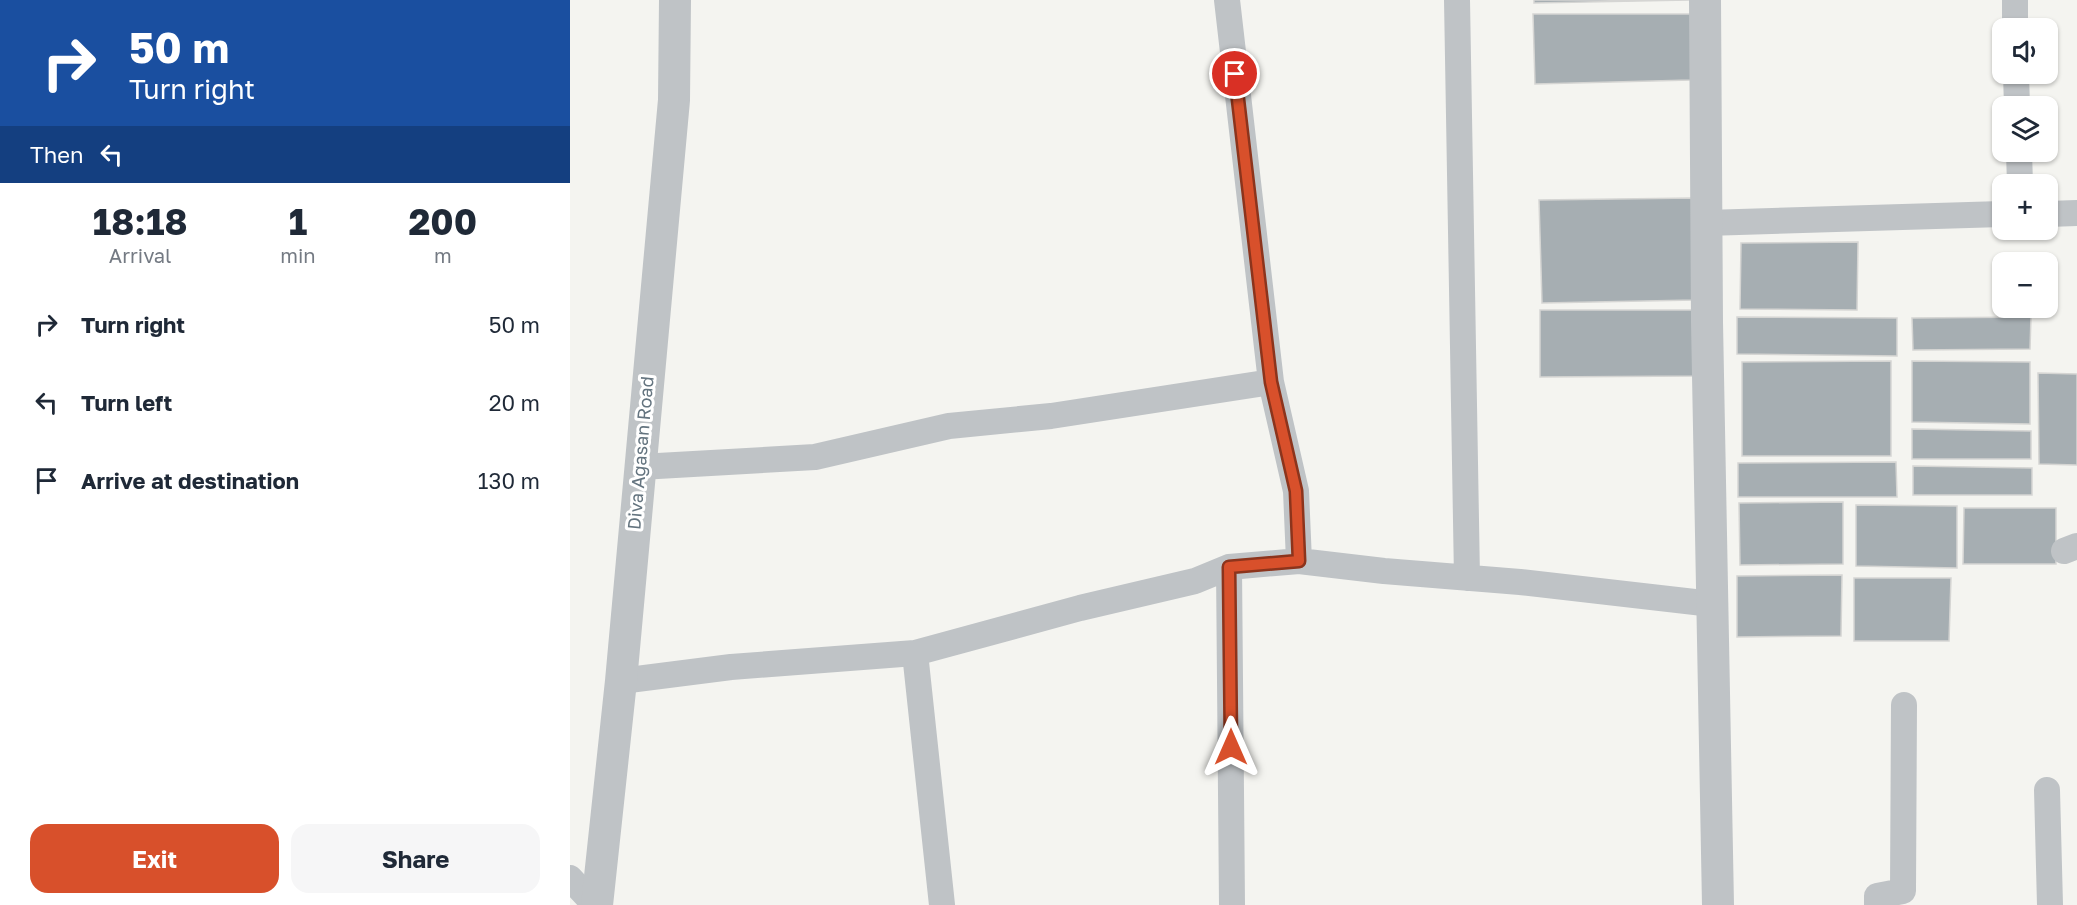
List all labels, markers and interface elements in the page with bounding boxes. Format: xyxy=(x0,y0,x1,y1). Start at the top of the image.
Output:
map controls xyxy=(1992,18,2058,318)
button: sound xyxy=(1992,18,2058,84)
text: 50 m xyxy=(129,22,229,72)
icon: right xyxy=(30,24,108,102)
pin xyxy=(1209,48,1260,99)
icon: arrive xyxy=(1218,57,1251,90)
text: Turn right xyxy=(129,73,255,105)
button: layers xyxy=(1992,96,2058,162)
icon: left xyxy=(95,138,128,171)
text: Then xyxy=(30,141,83,168)
button: + xyxy=(1992,174,2058,240)
text: 18:18 xyxy=(93,200,187,243)
text: 1 xyxy=(289,200,307,243)
text: 200 xyxy=(408,200,477,243)
text: Arrival xyxy=(109,243,171,267)
text: min xyxy=(280,243,316,267)
text: m xyxy=(434,243,452,267)
button: − xyxy=(1992,252,2058,318)
icon: right xyxy=(30,308,63,341)
text: Turn right xyxy=(81,311,185,338)
text: 50 m xyxy=(489,311,540,338)
street label: Diva Agasan Road xyxy=(622,375,658,531)
icon: left xyxy=(30,386,63,419)
text: Turn left xyxy=(81,389,172,416)
text: 20 m xyxy=(489,389,540,416)
icon: arrive xyxy=(30,464,63,497)
text: Arrive at destination xyxy=(81,467,299,494)
text: 130 m xyxy=(478,467,540,494)
position arrow xyxy=(1199,715,1263,779)
button: Exit xyxy=(30,824,279,893)
button: Share xyxy=(291,824,540,893)

